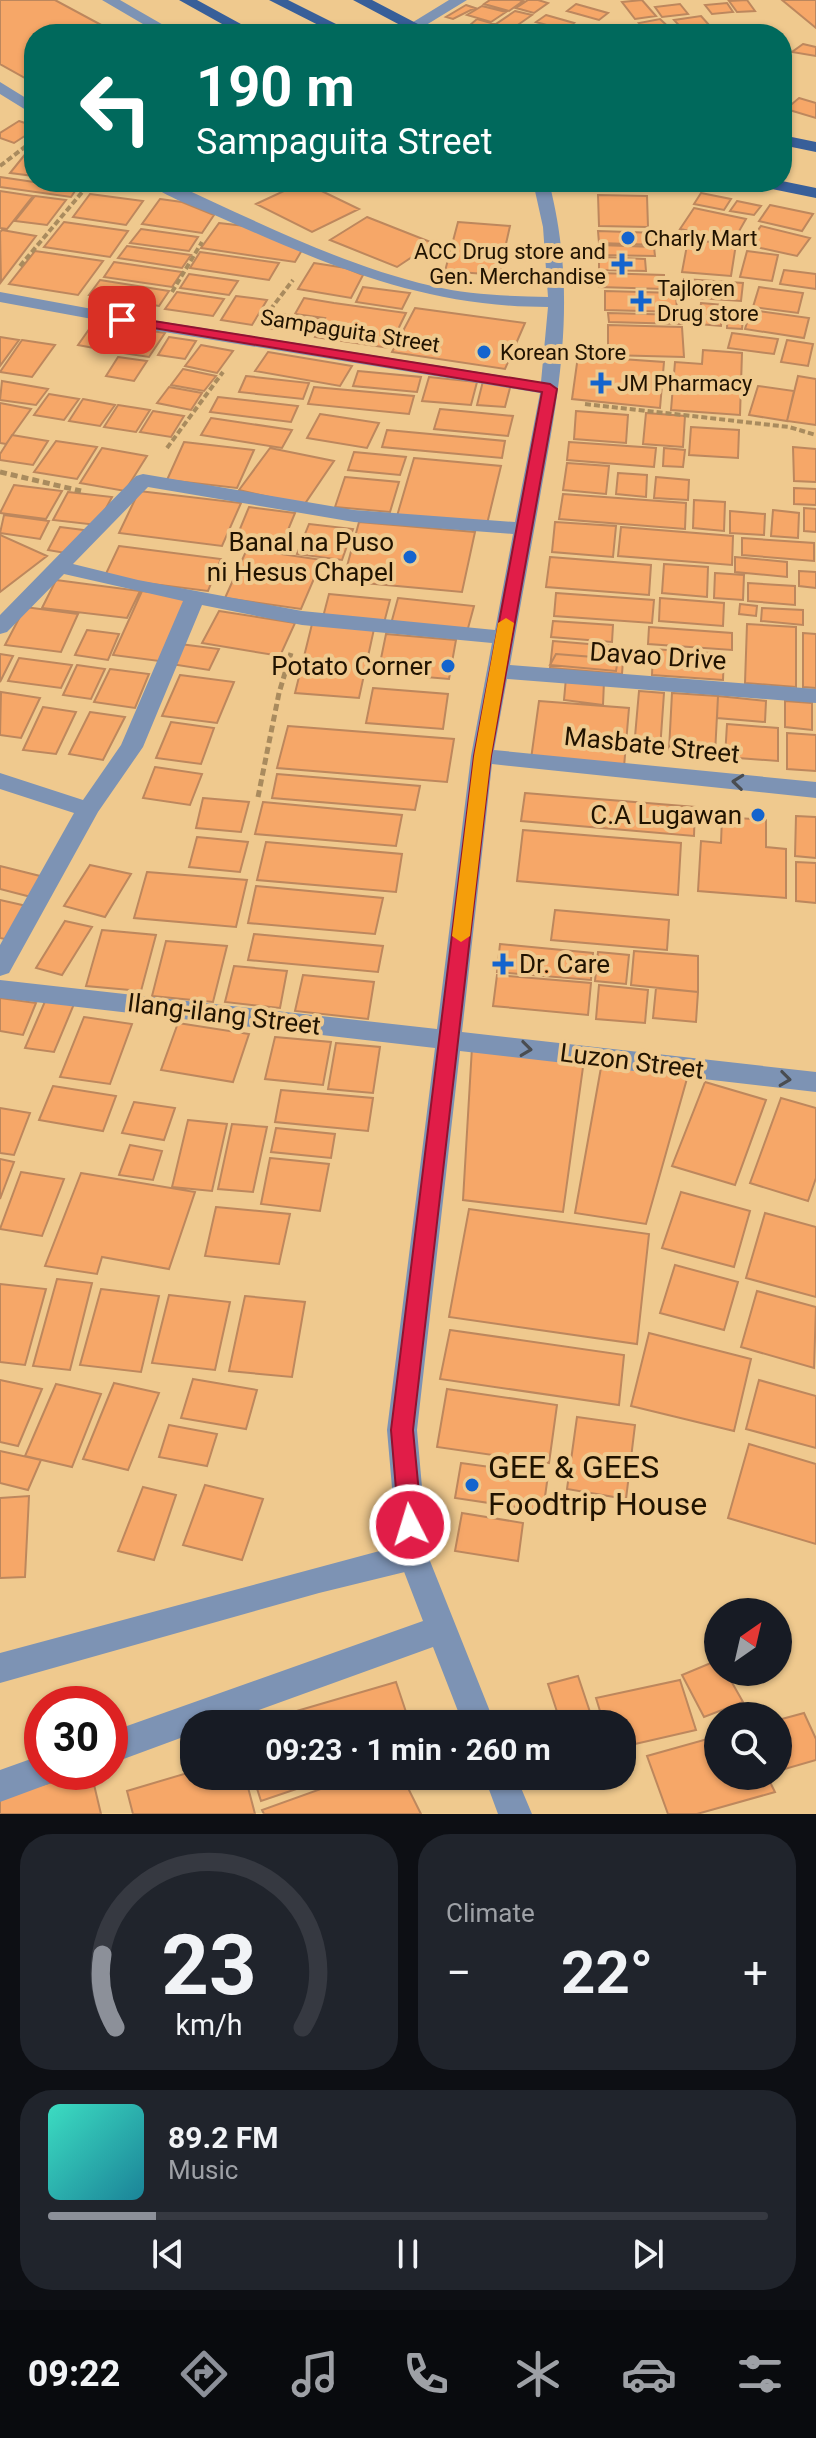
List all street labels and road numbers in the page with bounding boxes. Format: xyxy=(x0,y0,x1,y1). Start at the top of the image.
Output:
street label: Sampaguita Street xyxy=(259,304,441,358)
street label: Davao Drive xyxy=(588,636,728,676)
street label: Masbate Street xyxy=(563,721,741,769)
street label: Ilang-ilang Street xyxy=(126,987,322,1041)
street label: Luzon Street xyxy=(558,1037,706,1085)

